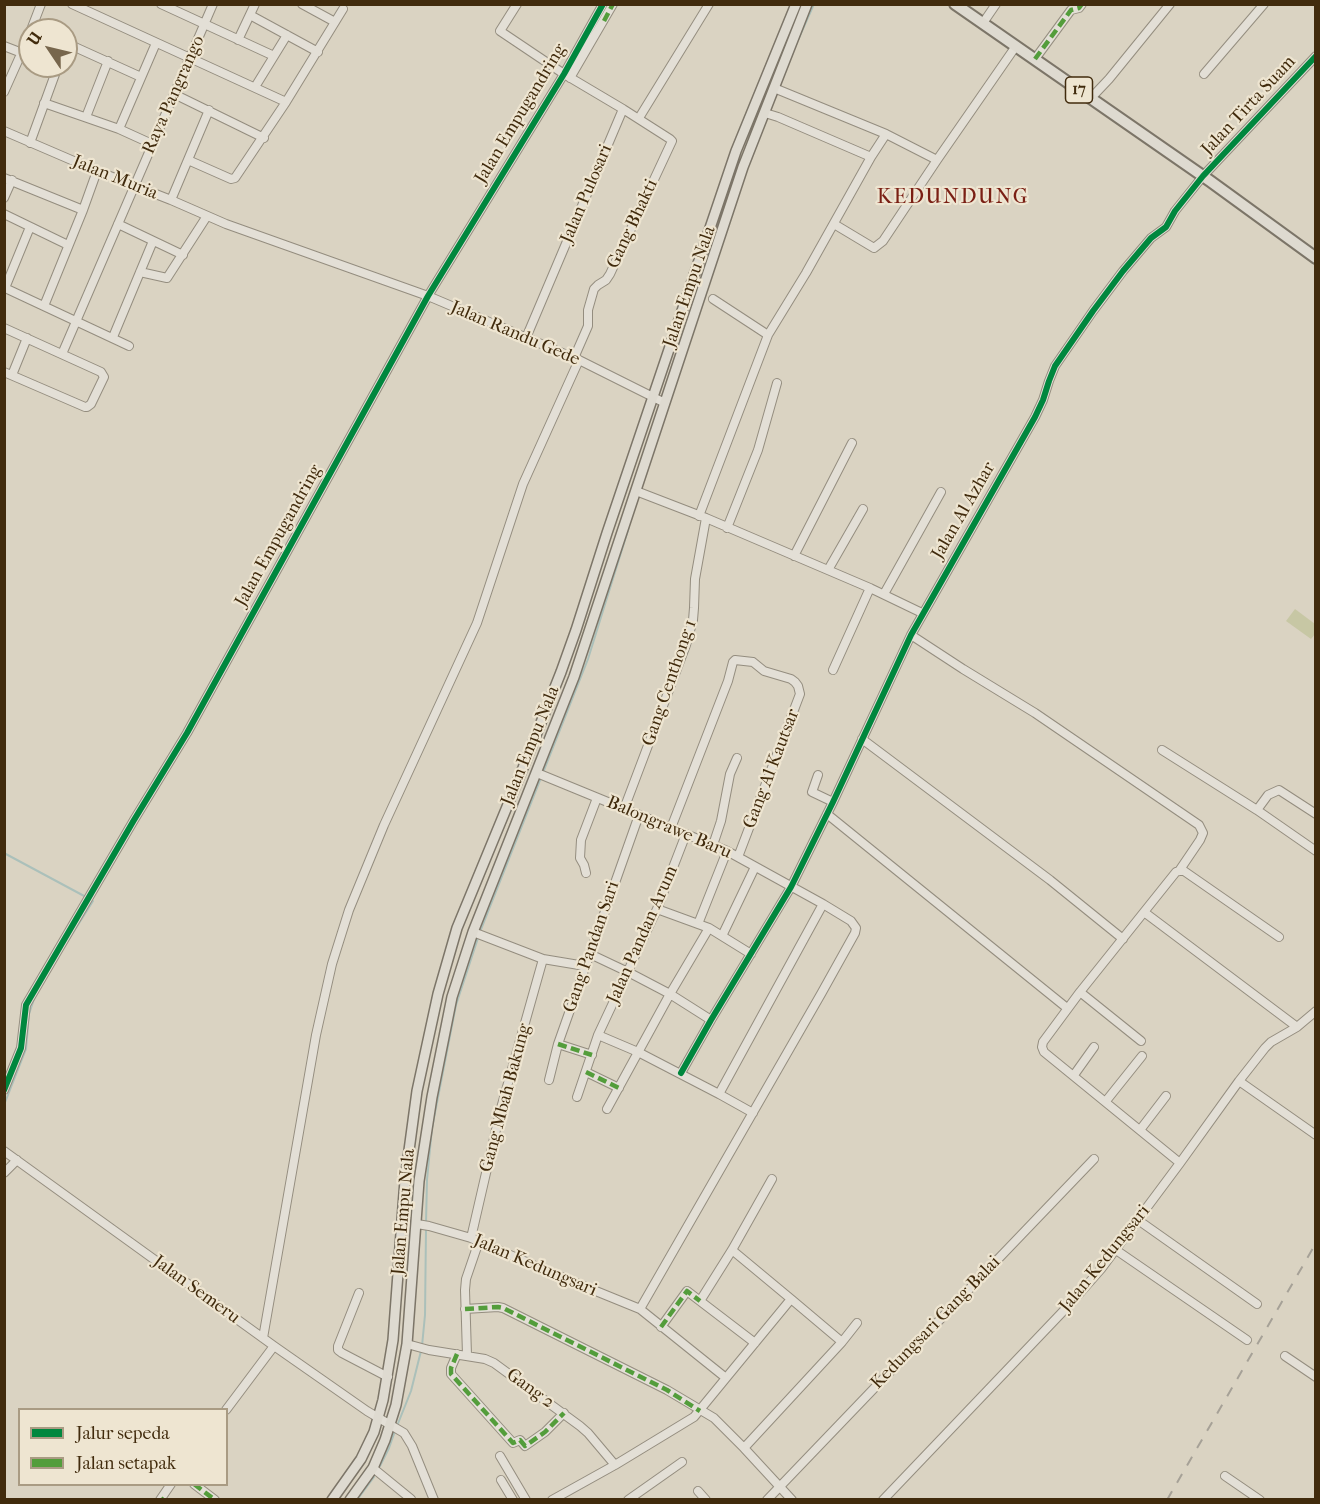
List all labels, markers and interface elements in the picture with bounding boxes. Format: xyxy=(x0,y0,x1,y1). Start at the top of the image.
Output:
north arrow xyxy=(18,18,78,78)
text: U xyxy=(23,28,46,49)
street label: Raya Pangrango xyxy=(138,32,210,158)
street label: Jalan Empugandring xyxy=(471,40,571,188)
street label: Jalan Tirta Suam xyxy=(1197,52,1301,160)
road number: 17 xyxy=(1066,77,1092,103)
street label: Jalan Pulosari xyxy=(556,141,618,247)
street label: Jalan Muria xyxy=(69,151,161,205)
street label: Gang Bhakti xyxy=(603,176,663,272)
district label: KEDUNDUNG xyxy=(877,185,1029,211)
street label: Jalan Empu Nala xyxy=(659,224,721,350)
street label: Jalan Randu Gede xyxy=(447,297,583,371)
street label: Jalan Al Azhar xyxy=(928,459,1000,563)
street label: Jalan Empugandring xyxy=(231,461,327,611)
street label: Gang Centhong 1 xyxy=(638,617,702,749)
street label: Jalan Empu Nala xyxy=(497,683,565,809)
street label: Gang Al Kautsar xyxy=(739,706,805,832)
street label: Balongrawe Baru xyxy=(603,792,735,864)
street label: Jalan Pandan Arum xyxy=(603,863,683,1007)
street label: Gang Pandan Sari xyxy=(559,879,625,1015)
street label: Gang Mbah Bakung xyxy=(476,1021,536,1175)
street label: Jalan Empu Nala xyxy=(388,1148,420,1276)
street label: Jalan Kedungsari xyxy=(1055,1201,1155,1317)
street label: Jalan Kedungsari xyxy=(470,1230,600,1302)
street label: Jalan Semeru xyxy=(148,1251,244,1329)
street label: Kedungsari Gang Balai xyxy=(867,1252,1005,1394)
street label: Gang 2 xyxy=(502,1364,558,1414)
legend xyxy=(18,1408,228,1486)
text: Jalur sepeda xyxy=(76,1423,170,1444)
text: Jalan setapak xyxy=(76,1453,176,1474)

